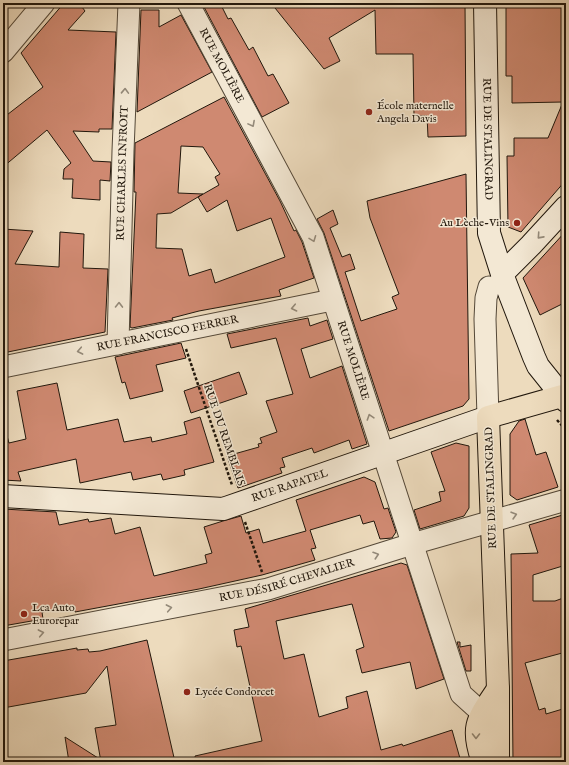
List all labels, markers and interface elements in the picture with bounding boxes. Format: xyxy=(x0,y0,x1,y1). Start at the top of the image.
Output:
street label: RUE MOLIÈRE xyxy=(196,26,247,106)
street label: RUE DE STALINGRAD xyxy=(479,78,495,200)
one-way arrow xyxy=(121,88,130,94)
place label: École maternelle Angela Davis xyxy=(376,99,454,126)
street label: RUE CHARLES INFROIT xyxy=(114,105,132,241)
marker: École maternelle Angela Davis xyxy=(364,107,374,117)
one-way arrow xyxy=(248,120,255,127)
place label: Au Lèche-Vins xyxy=(439,216,509,230)
marker: Au Lèche-Vins xyxy=(512,218,522,228)
one-way arrow xyxy=(538,231,545,238)
one-way arrow xyxy=(308,235,316,242)
one-way arrow xyxy=(115,302,123,308)
one-way arrow xyxy=(291,303,297,312)
street label: RUE FRANCISCO FERRER xyxy=(96,312,240,355)
street label: RUE MOLIÈRE xyxy=(334,319,372,402)
one-way arrow xyxy=(77,347,83,355)
street label: RUE DU REMBLAIS xyxy=(200,382,248,488)
one-way arrow xyxy=(366,414,375,421)
street label: RUE DE STALINGRAD xyxy=(482,427,500,549)
street label: RUE RAPATEL xyxy=(250,466,330,506)
one-way arrow xyxy=(510,511,517,520)
one-way arrow xyxy=(372,551,379,560)
street label: RUE DÉSIRÉ CHEVALIER xyxy=(218,555,357,605)
place label: Lca Auto Eurorepar xyxy=(32,601,79,628)
one-way arrow xyxy=(166,605,172,613)
marker: Lca Auto Eurorepar xyxy=(19,609,29,619)
one-way arrow xyxy=(38,629,44,638)
place label: Lycée Condorcet xyxy=(195,685,274,699)
marker: Lycée Condorcet xyxy=(182,687,192,697)
one-way arrow xyxy=(472,733,480,739)

